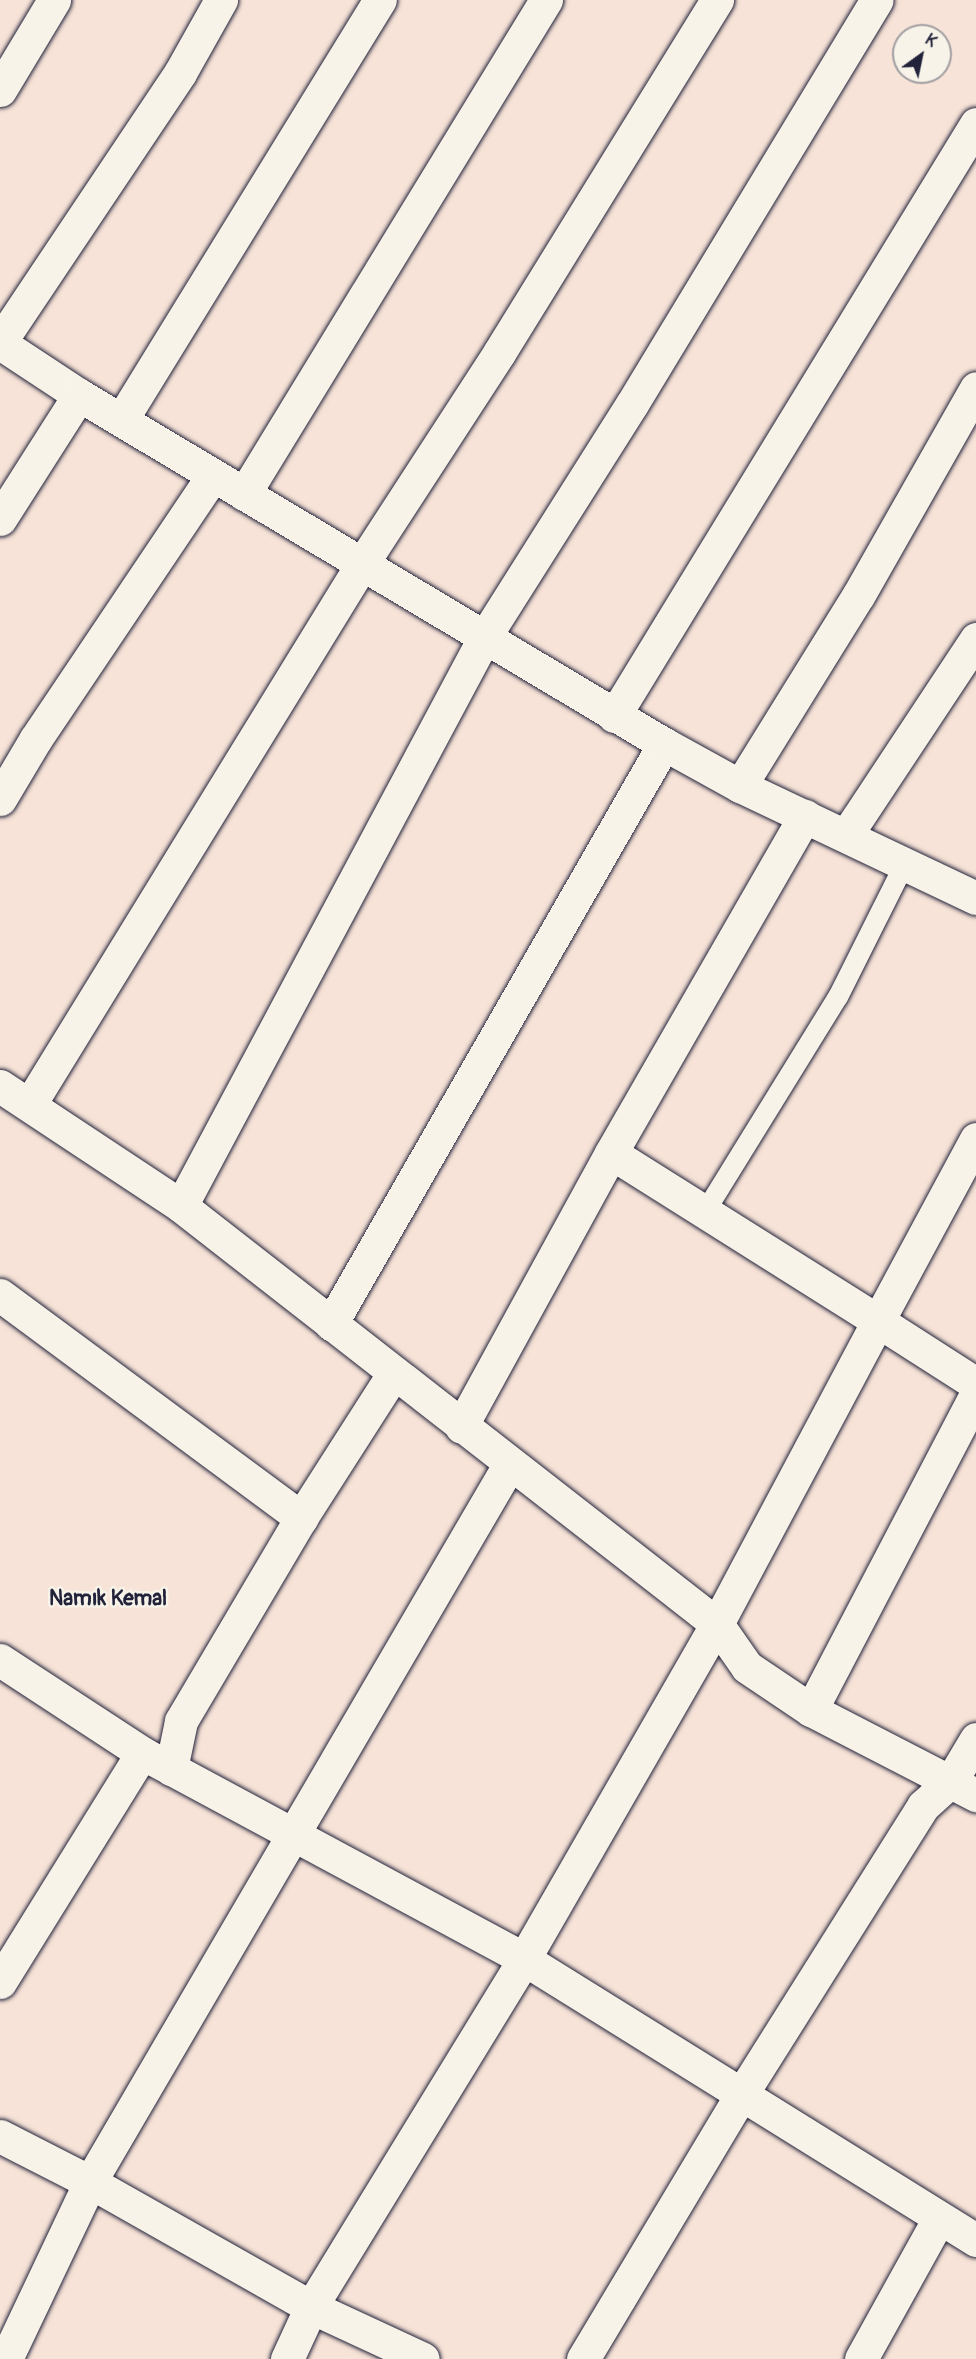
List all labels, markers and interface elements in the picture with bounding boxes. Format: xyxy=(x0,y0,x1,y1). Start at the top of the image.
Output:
north arrow xyxy=(892,24,952,84)
text: K xyxy=(921,30,940,52)
district label: Namık Kemal xyxy=(49,1586,167,1612)

